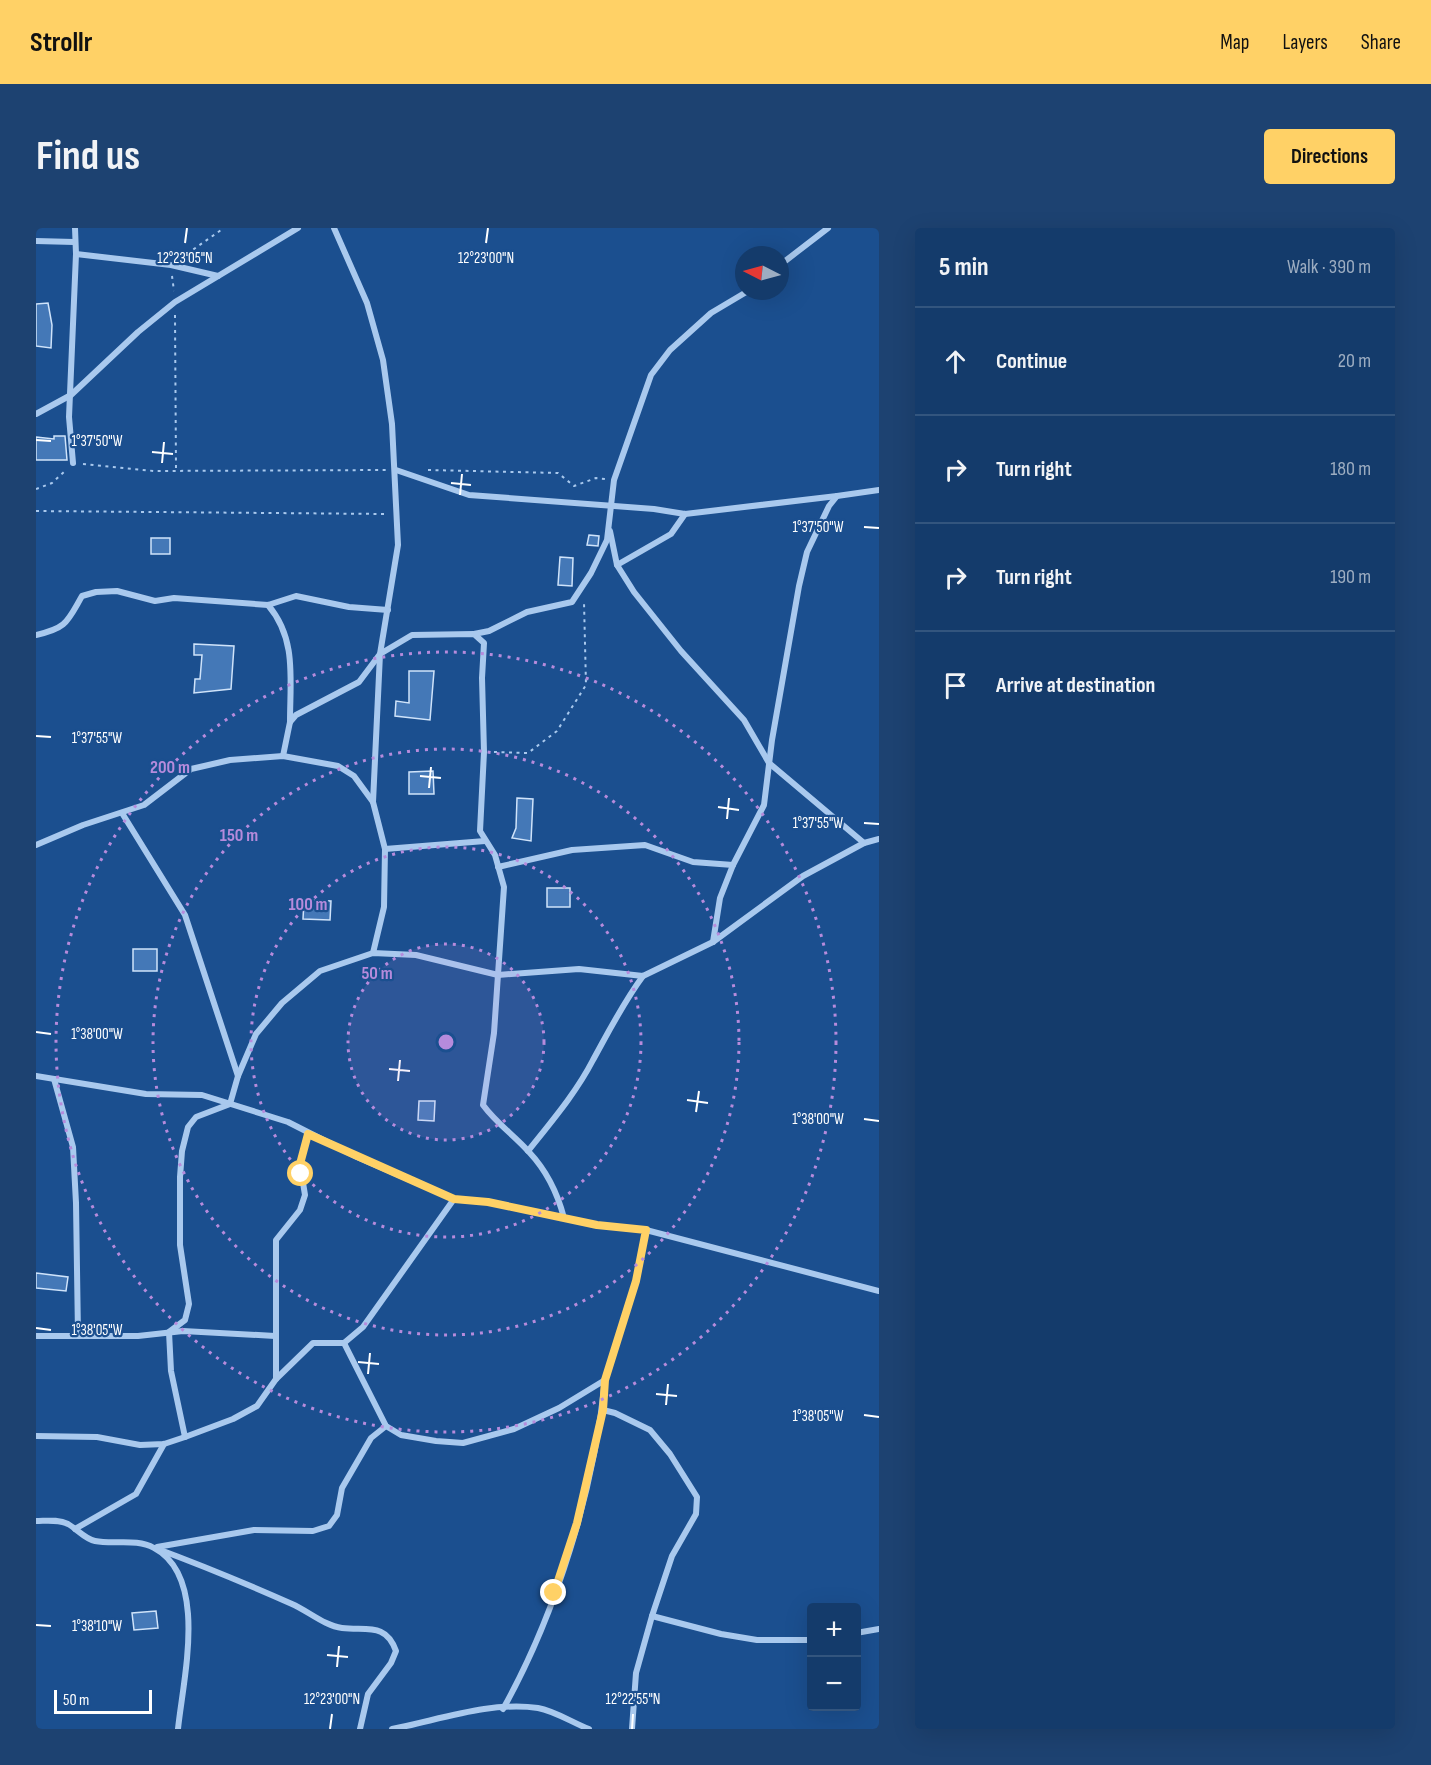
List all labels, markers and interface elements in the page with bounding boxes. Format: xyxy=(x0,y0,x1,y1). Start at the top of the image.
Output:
text: Strollr xyxy=(30,26,92,59)
text: Map xyxy=(1220,30,1249,55)
text: Layers xyxy=(1282,30,1328,55)
text: Share xyxy=(1361,30,1401,55)
button: Directions xyxy=(1264,129,1395,184)
text: Find us xyxy=(36,131,140,182)
north arrow xyxy=(735,246,789,300)
text: 12°23'05"N xyxy=(157,249,213,268)
text: 12°23'00"N xyxy=(458,249,514,268)
text: 5 min xyxy=(939,252,989,283)
text: Walk · 390 m xyxy=(1287,255,1371,279)
icon: ahead xyxy=(939,345,972,378)
text: Continue xyxy=(996,348,1067,375)
text: 20 m xyxy=(1338,349,1371,373)
text: 1°37'50"W xyxy=(72,432,123,451)
icon: right xyxy=(939,453,972,486)
text: Turn right xyxy=(996,456,1072,483)
text: 180 m xyxy=(1330,457,1371,481)
text: 1°37'50"W xyxy=(793,518,844,537)
icon: right xyxy=(939,561,972,594)
text: Turn right xyxy=(996,564,1072,591)
text: 190 m xyxy=(1330,565,1371,589)
icon: arrive xyxy=(939,669,972,702)
text: Arrive at destination xyxy=(996,672,1155,699)
text: 1°37'55"W xyxy=(72,729,122,748)
text: 200 m xyxy=(150,757,190,778)
text: 1°37'55"W xyxy=(793,814,843,833)
text: 150 m xyxy=(220,825,258,846)
text: 100 m xyxy=(289,894,328,915)
text: 50 m xyxy=(361,963,393,984)
text: 1°38'00"W xyxy=(71,1025,123,1044)
centre of rings xyxy=(436,1032,456,1052)
text: 1°38'00"W xyxy=(792,1110,844,1129)
route start xyxy=(287,1160,313,1186)
text: 1°38'05"W xyxy=(71,1321,123,1340)
text: 1°38'05"W xyxy=(792,1407,844,1426)
route end xyxy=(540,1579,566,1605)
map controls xyxy=(807,1603,861,1711)
button: + xyxy=(807,1603,861,1657)
text: 1°38'10"W xyxy=(72,1617,122,1636)
button: − xyxy=(807,1657,861,1711)
scale bar xyxy=(54,1687,152,1714)
text: 12°23'00"N xyxy=(304,1690,360,1709)
text: 12°22'55"N xyxy=(606,1690,660,1709)
text: 50 m xyxy=(63,1691,89,1710)

